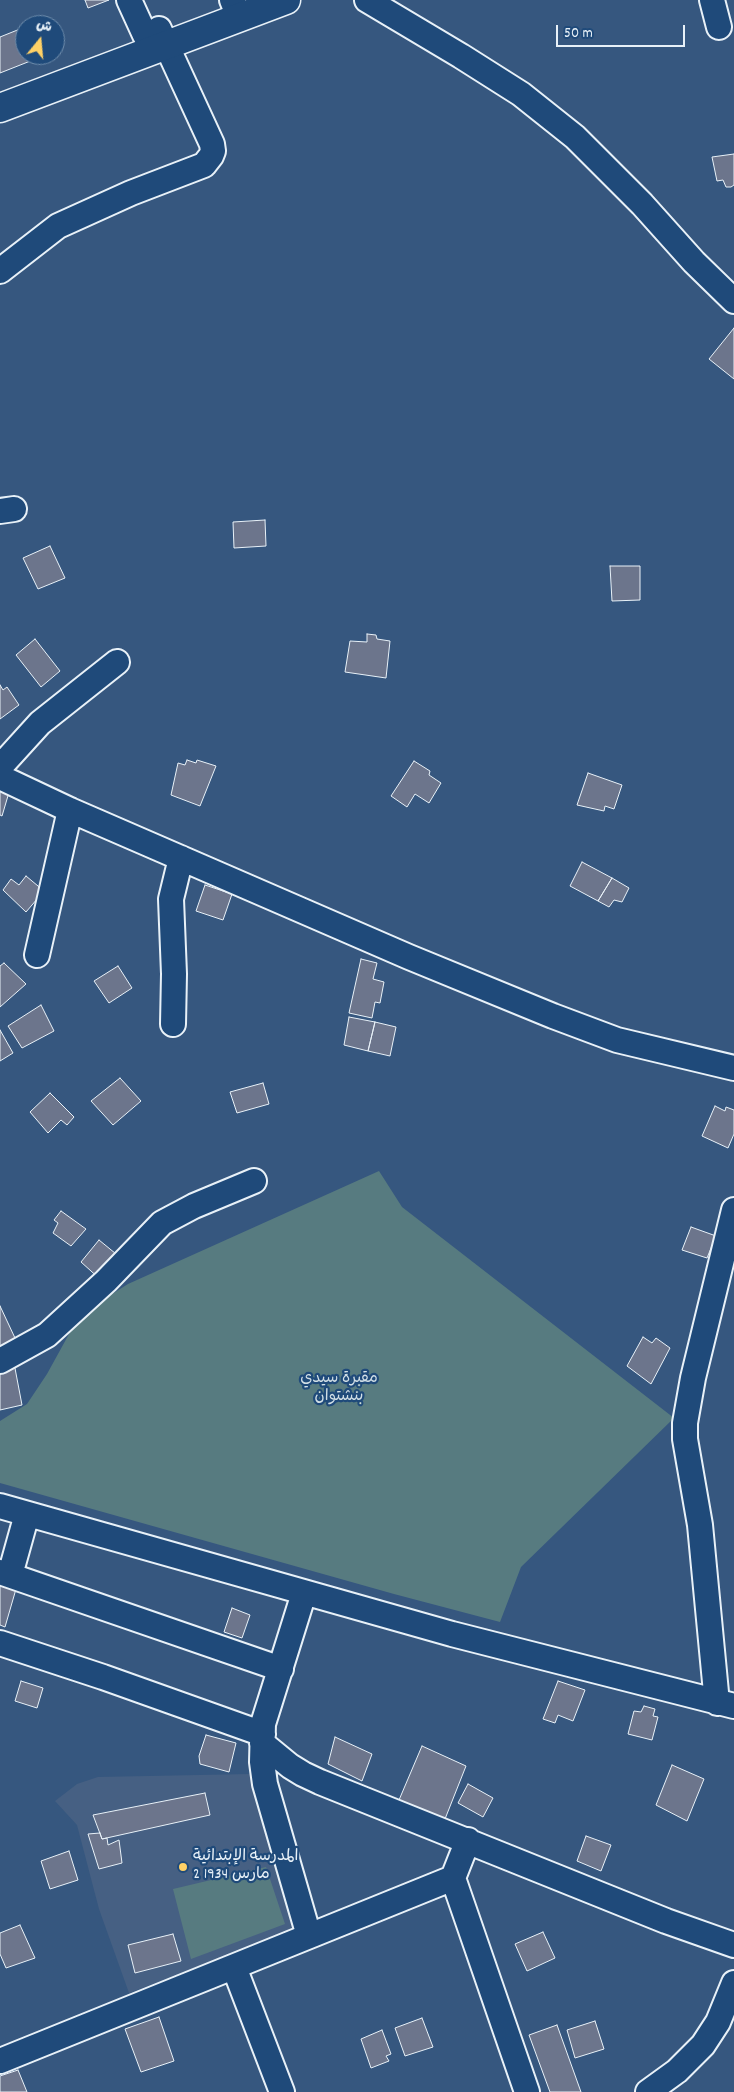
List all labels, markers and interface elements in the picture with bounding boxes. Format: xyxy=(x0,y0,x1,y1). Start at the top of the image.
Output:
north arrow xyxy=(15,15,65,65)
text: ش xyxy=(34,15,54,38)
scale bar xyxy=(559,15,688,47)
text: 50 m xyxy=(564,23,593,45)
park label: مقبرة سيدي بنشتوان xyxy=(300,1370,378,1408)
place label: المدرسة الإبتدائية 2 مارس 1934 xyxy=(193,1848,298,1886)
marker: المدرسة الإبتدائية 2 مارس 1934 xyxy=(177,1861,189,1873)

